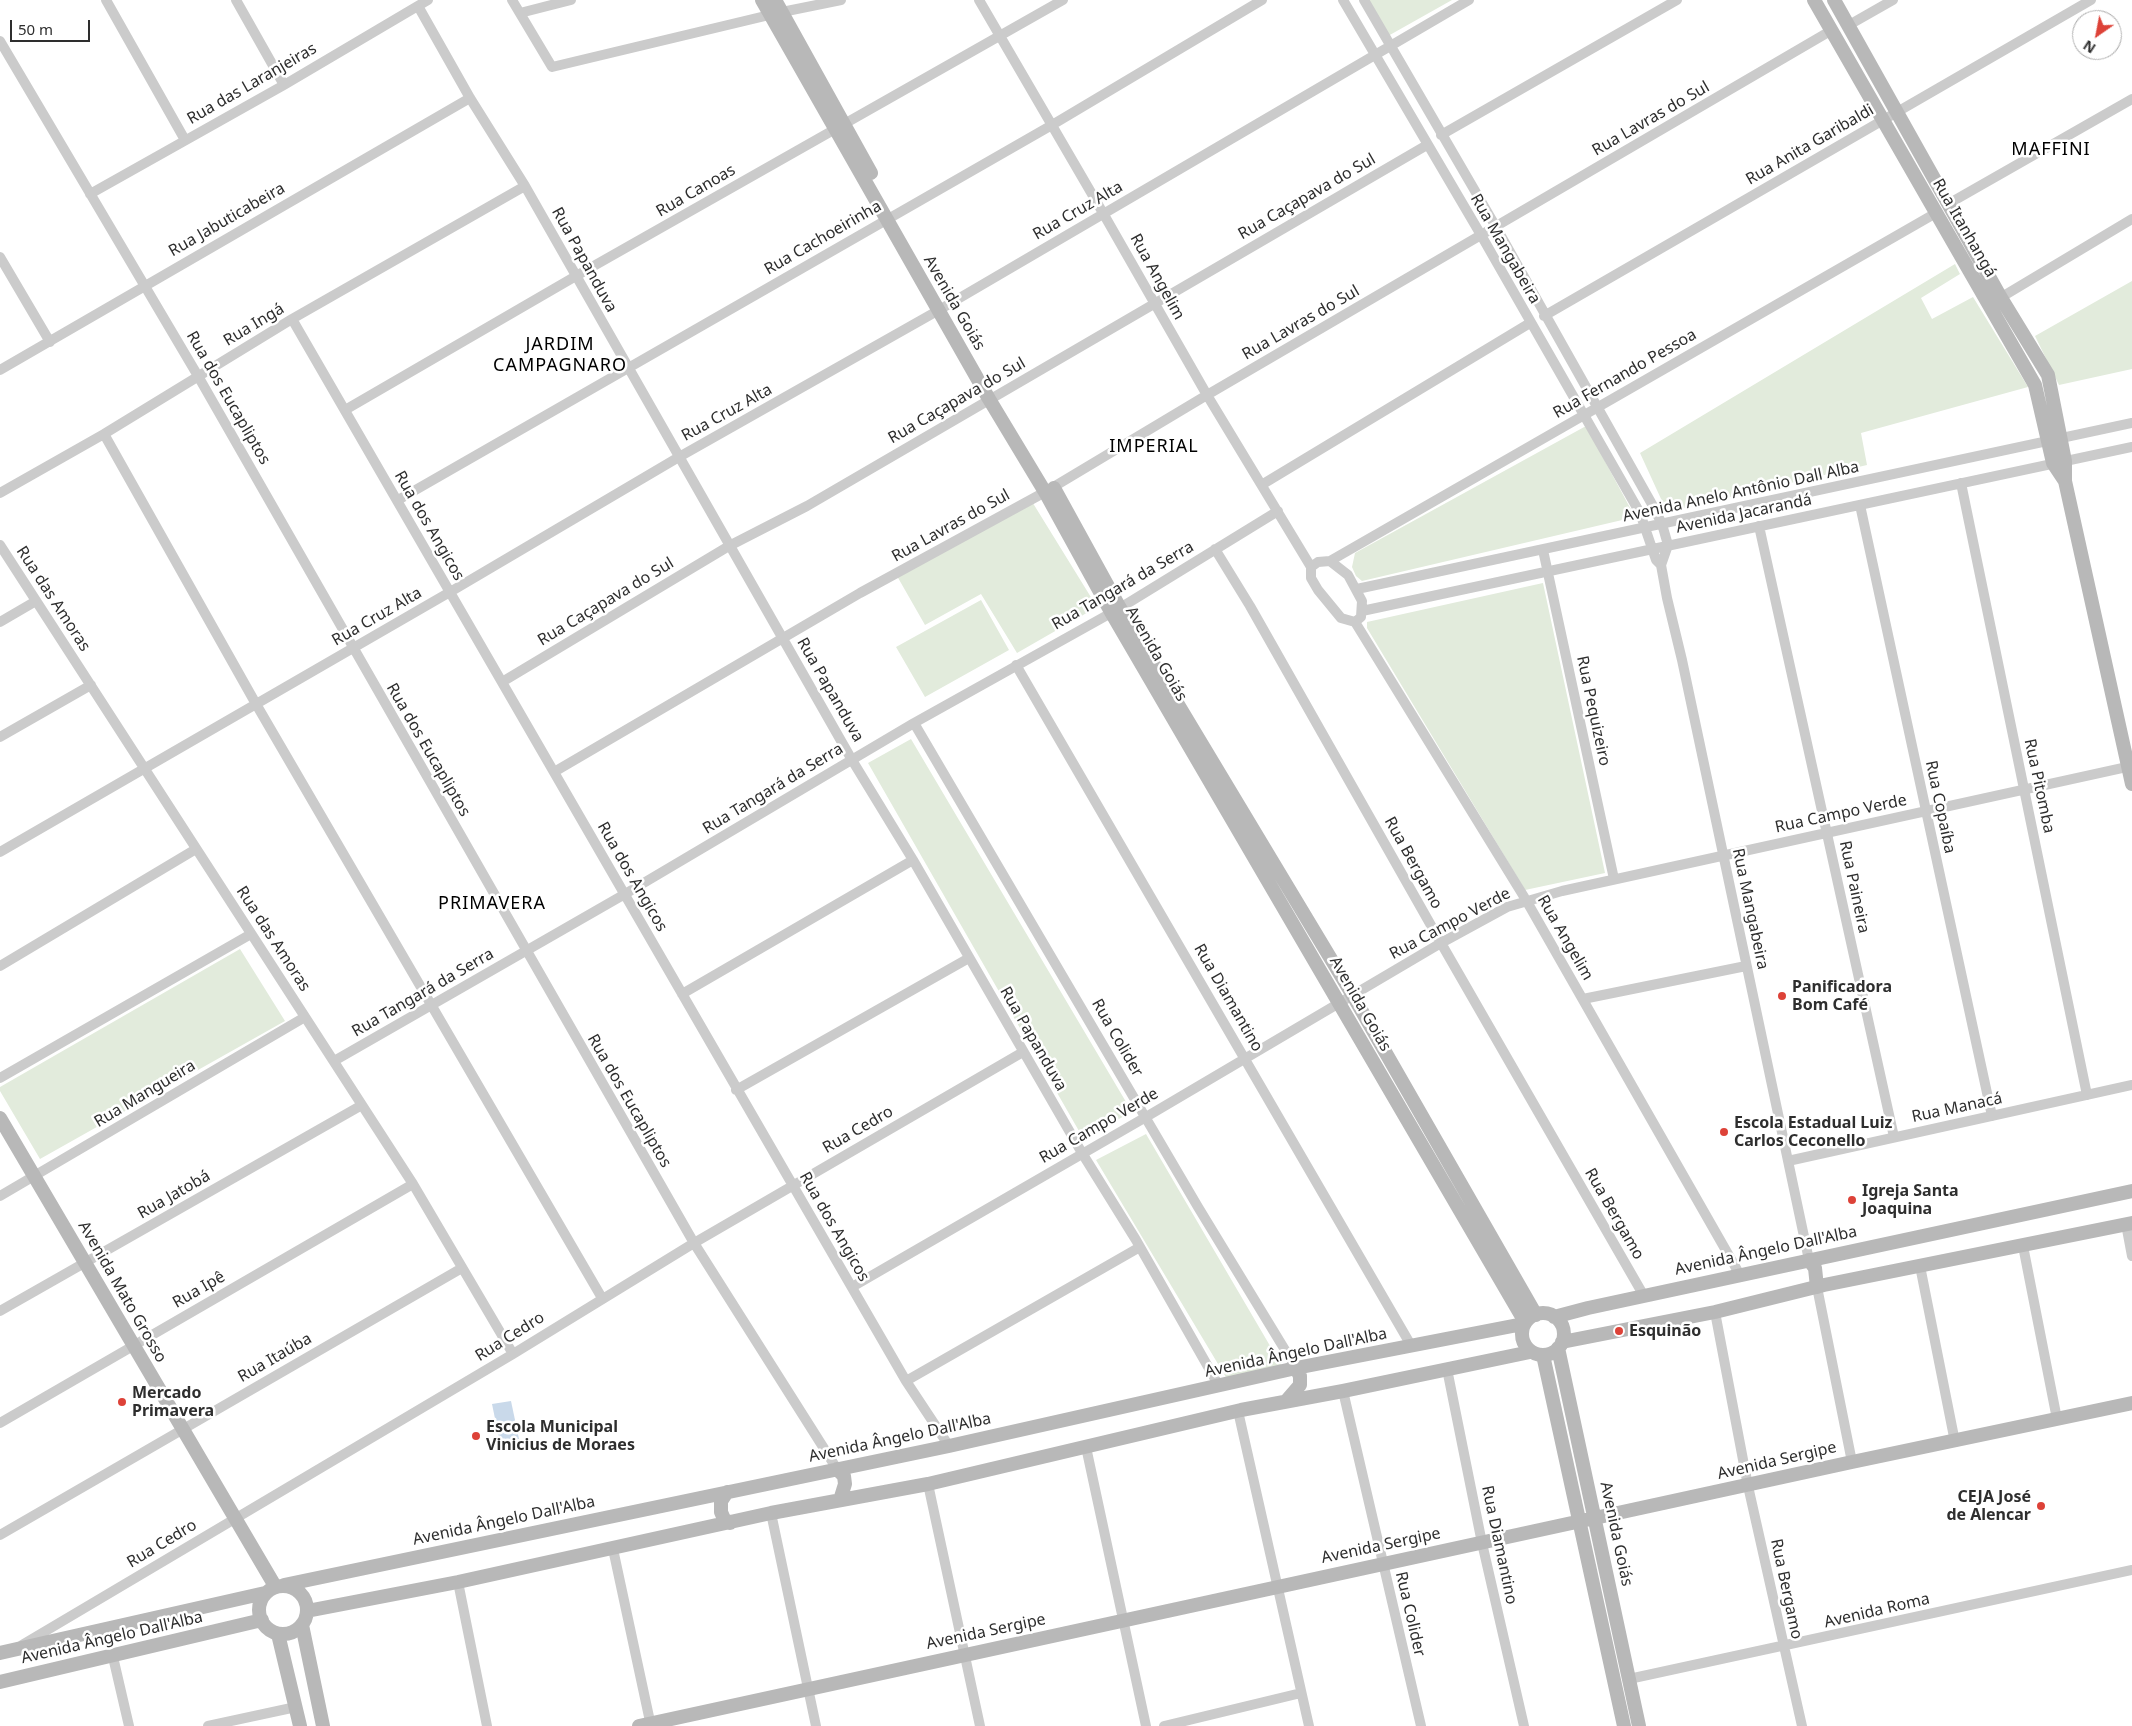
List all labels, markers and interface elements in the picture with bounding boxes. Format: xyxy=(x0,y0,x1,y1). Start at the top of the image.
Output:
scale bar xyxy=(12,10,92,42)
north arrow xyxy=(2072,10,2122,60)
text: 50 m xyxy=(18,19,53,39)
text: N xyxy=(2079,36,2099,58)
street label: Rua das Laranjeiras xyxy=(184,39,320,129)
street label: Rua Lavras do Sul xyxy=(1589,78,1713,160)
street label: Rua Anita Garibaldi xyxy=(1743,101,1877,189)
district label: MAFFINI xyxy=(2010,139,2092,161)
street label: Rua Caçapava do Sul xyxy=(1235,150,1379,244)
street label: Rua Canoas xyxy=(653,161,739,221)
street label: Rua Itanhangá xyxy=(1928,175,2000,281)
street label: Rua Cruz Alta xyxy=(1030,178,1126,244)
street label: Rua Jabuticabeira xyxy=(166,179,288,261)
street label: Rua Mangabeira xyxy=(1466,191,1544,307)
street label: Rua Cachoeirinha xyxy=(761,197,885,279)
street label: Rua Papanduva xyxy=(547,204,621,316)
street label: Rua Angelim xyxy=(1126,231,1188,323)
street label: Avenida Goiás xyxy=(919,252,989,354)
street label: Rua Lavras do Sul xyxy=(1239,282,1363,364)
street label: Rua Ingá xyxy=(220,299,288,351)
street label: Rua Fernando Pessoa xyxy=(1550,325,1700,423)
street label: Rua dos Eucapliptos xyxy=(182,328,274,468)
district label: JARDIM CAMPAGNARO xyxy=(492,334,628,376)
street label: Rua Caçapava do Sul xyxy=(885,354,1029,448)
street label: Rua Cruz Alta xyxy=(678,380,776,446)
district label: IMPERIAL xyxy=(1108,436,1200,458)
street label: Avenida Anelo Antônio Dall Alba xyxy=(1621,458,1861,526)
street label: Rua dos Angicos xyxy=(390,468,468,584)
street label: Rua Lavras do Sul xyxy=(889,486,1013,566)
street label: Avenida Jacarandá xyxy=(1674,490,1814,538)
street label: Rua Tangará da Serra xyxy=(1049,538,1197,634)
street label: Rua das Amoras xyxy=(12,543,94,655)
street label: Rua Caçapava do Sul xyxy=(535,554,677,650)
street label: Rua Cruz Alta xyxy=(329,584,425,650)
street label: Avenida Goiás xyxy=(1121,603,1191,705)
street label: Rua Papanduva xyxy=(792,634,868,746)
street label: Rua Pequizeiro xyxy=(1572,654,1614,768)
street label: Rua dos Eucapliptos xyxy=(382,680,474,820)
street label: Rua Pitomba xyxy=(2020,737,2058,835)
street label: Rua Tangará da Serra xyxy=(699,739,847,839)
street label: Rua Copaíba xyxy=(1921,759,1959,855)
street label: Rua Campo Verde xyxy=(1773,791,1909,837)
street label: Rua Bergamo xyxy=(1380,814,1446,912)
street label: Rua dos Angicos xyxy=(593,819,671,935)
street label: Rua Paineira xyxy=(1835,839,1873,935)
street label: Rua Mangabeira xyxy=(1728,847,1772,971)
street label: Rua das Amoras xyxy=(232,883,314,995)
street label: Rua Campo Verde xyxy=(1386,884,1514,964)
street label: Rua Angelim xyxy=(1533,892,1597,984)
district label: PRIMAVERA xyxy=(437,893,547,915)
street label: Rua Diamantino xyxy=(1189,941,1267,1055)
street label: Rua Tangará da Serra xyxy=(349,945,497,1041)
street label: Avenida Goiás xyxy=(1325,953,1395,1055)
place label: Panificadora Bom Café xyxy=(1792,977,1892,1015)
street label: Rua Papanduva xyxy=(995,983,1071,1095)
marker: Panificadora Bom Café xyxy=(1776,990,1788,1002)
street label: Rua Colider xyxy=(1087,996,1147,1080)
street label: Rua dos Eucapliptos xyxy=(583,1031,675,1171)
street label: Rua Mangueira xyxy=(91,1056,199,1132)
street label: Rua Campo Verde xyxy=(1036,1084,1162,1168)
street label: Rua Manacá xyxy=(1910,1089,2004,1127)
street label: Rua Cedro xyxy=(819,1102,897,1158)
place label: Escola Estadual Luiz Carlos Ceconello xyxy=(1734,1113,1892,1151)
marker: Escola Estadual Luiz Carlos Ceconello xyxy=(1718,1126,1730,1138)
street label: Rua Bergamo xyxy=(1580,1165,1648,1263)
street label: Rua Jatobá xyxy=(134,1167,214,1223)
street label: Rua dos Angicos xyxy=(795,1169,873,1285)
place label: Igreja Santa Joaquina xyxy=(1862,1181,1959,1219)
marker: Igreja Santa Joaquina xyxy=(1846,1194,1858,1206)
street label: Avenida Mato Grosso xyxy=(74,1218,170,1366)
street label: Avenida Ângelo Dall'Alba xyxy=(1673,1222,1859,1280)
street label: Rua Ipê xyxy=(169,1267,229,1313)
street label: Rua Cedro xyxy=(472,1308,548,1366)
place label: Esquinão xyxy=(1629,1321,1701,1341)
street label: Avenida Ângelo Dall'Alba xyxy=(1203,1324,1389,1382)
marker: Esquinão xyxy=(1613,1325,1625,1337)
street label: Rua Itaúba xyxy=(235,1329,315,1387)
place label: Mercado Primavera xyxy=(132,1383,214,1421)
marker: Mercado Primavera xyxy=(116,1396,128,1408)
street label: Avenida Ângelo Dall'Alba xyxy=(807,1409,993,1467)
place label: Escola Municipal Vinicius de Moraes xyxy=(486,1417,635,1455)
marker: Escola Municipal Vinicius de Moraes xyxy=(470,1430,482,1442)
street label: Avenida Sergipe xyxy=(1716,1438,1838,1484)
street label: Avenida Goiás xyxy=(1596,1480,1636,1588)
street label: Rua Diamantino xyxy=(1477,1484,1521,1606)
place label: CEJA José de Alencar xyxy=(1946,1487,2031,1525)
street label: Avenida Ângelo Dall'Alba xyxy=(411,1492,597,1550)
marker: CEJA José de Alencar xyxy=(2035,1500,2047,1512)
street label: Rua Cedro xyxy=(124,1516,200,1572)
street label: Avenida Sergipe xyxy=(1320,1524,1442,1568)
street label: Rua Bergamo xyxy=(1766,1537,1806,1641)
street label: Rua Colider xyxy=(1391,1570,1429,1658)
street label: Avenida Roma xyxy=(1822,1590,1932,1632)
street label: Avenida Ângelo Dall'Alba xyxy=(19,1608,205,1668)
street label: Avenida Sergipe xyxy=(925,1610,1047,1654)

